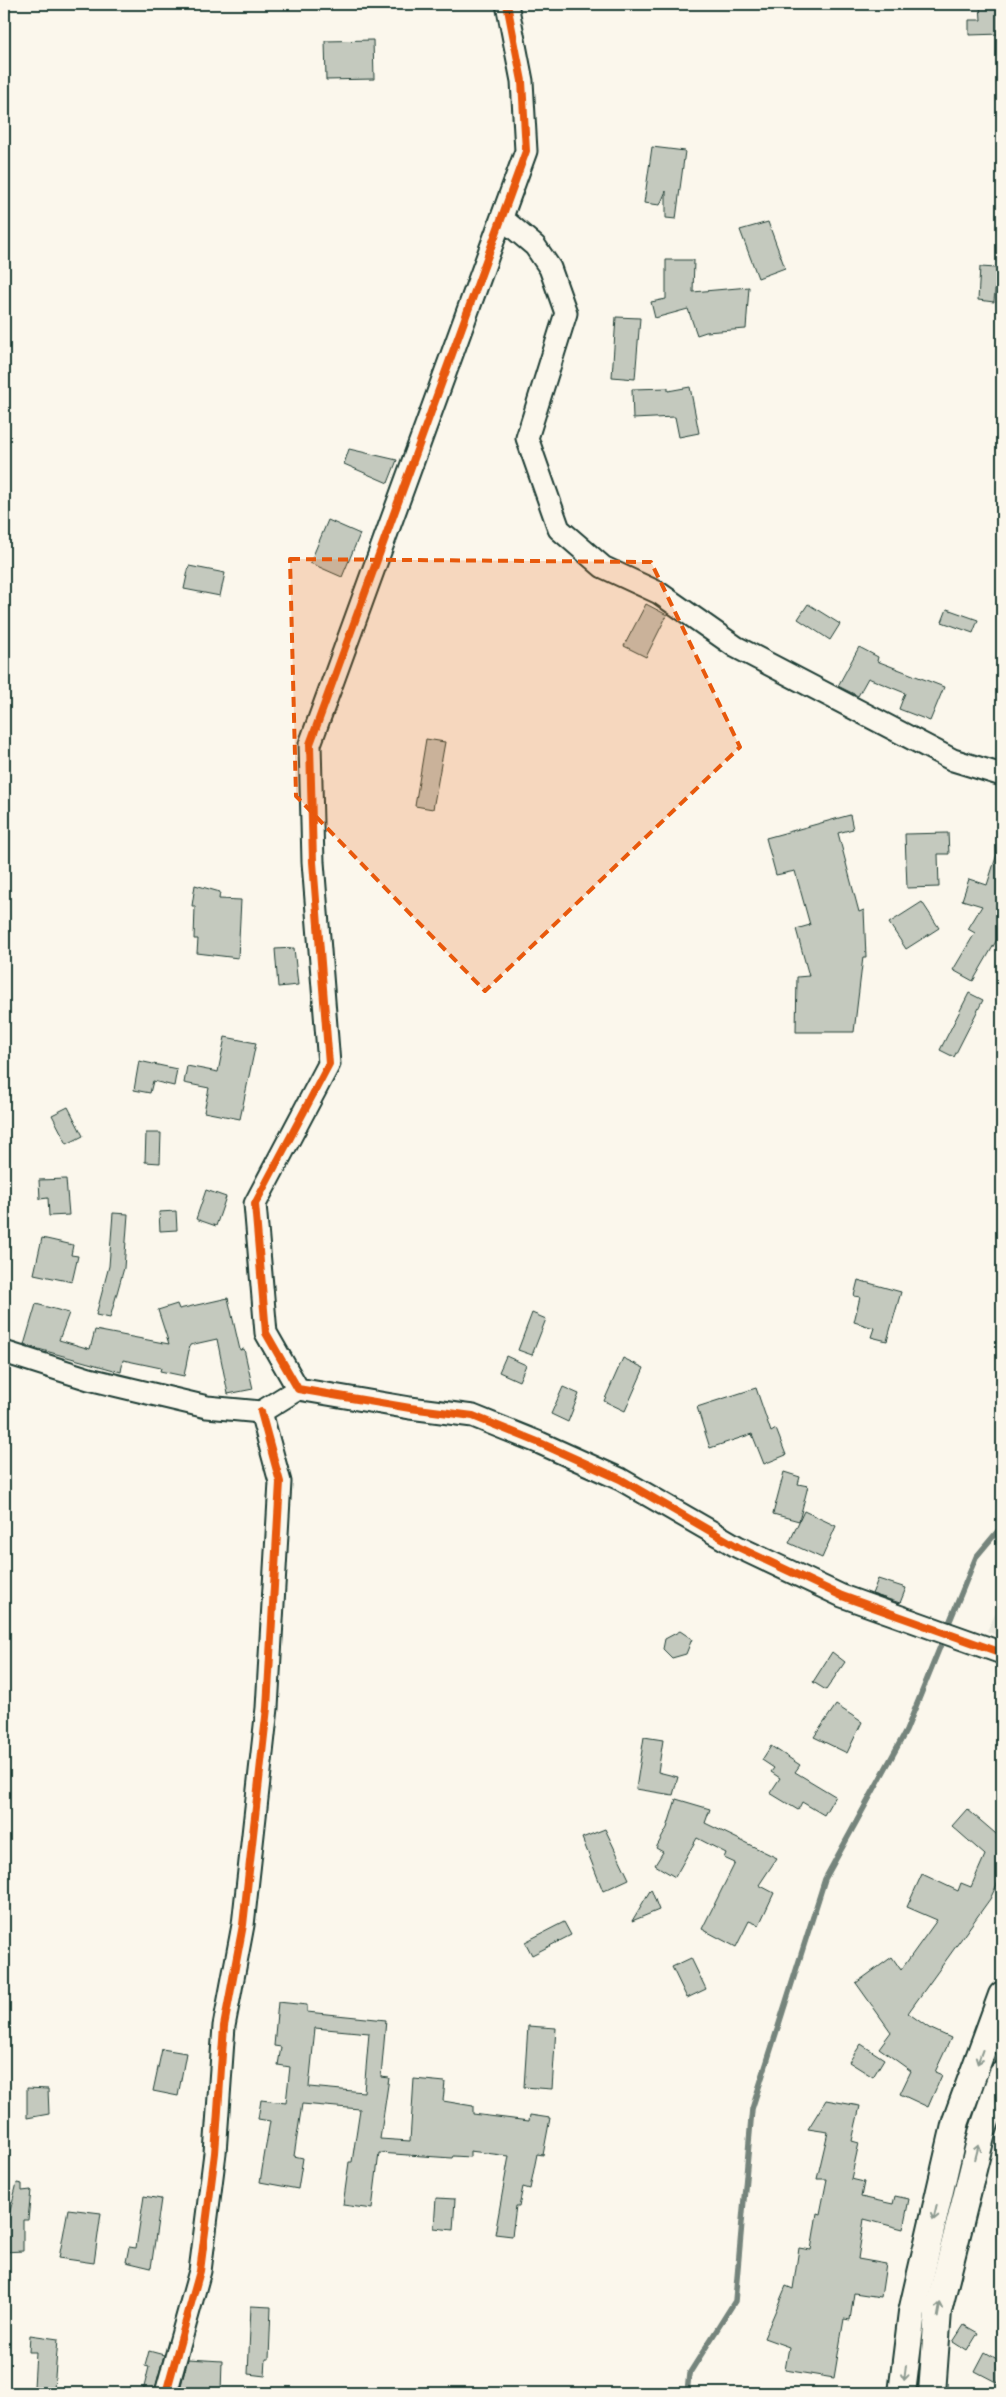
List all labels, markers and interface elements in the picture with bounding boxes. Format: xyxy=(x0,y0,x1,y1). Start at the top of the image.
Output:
one-way arrow xyxy=(975,2049,984,2064)
one-way arrow xyxy=(973,2144,983,2160)
one-way arrow xyxy=(930,2205,939,2221)
one-way arrow xyxy=(935,2302,945,2318)
one-way arrow xyxy=(900,2364,910,2380)

